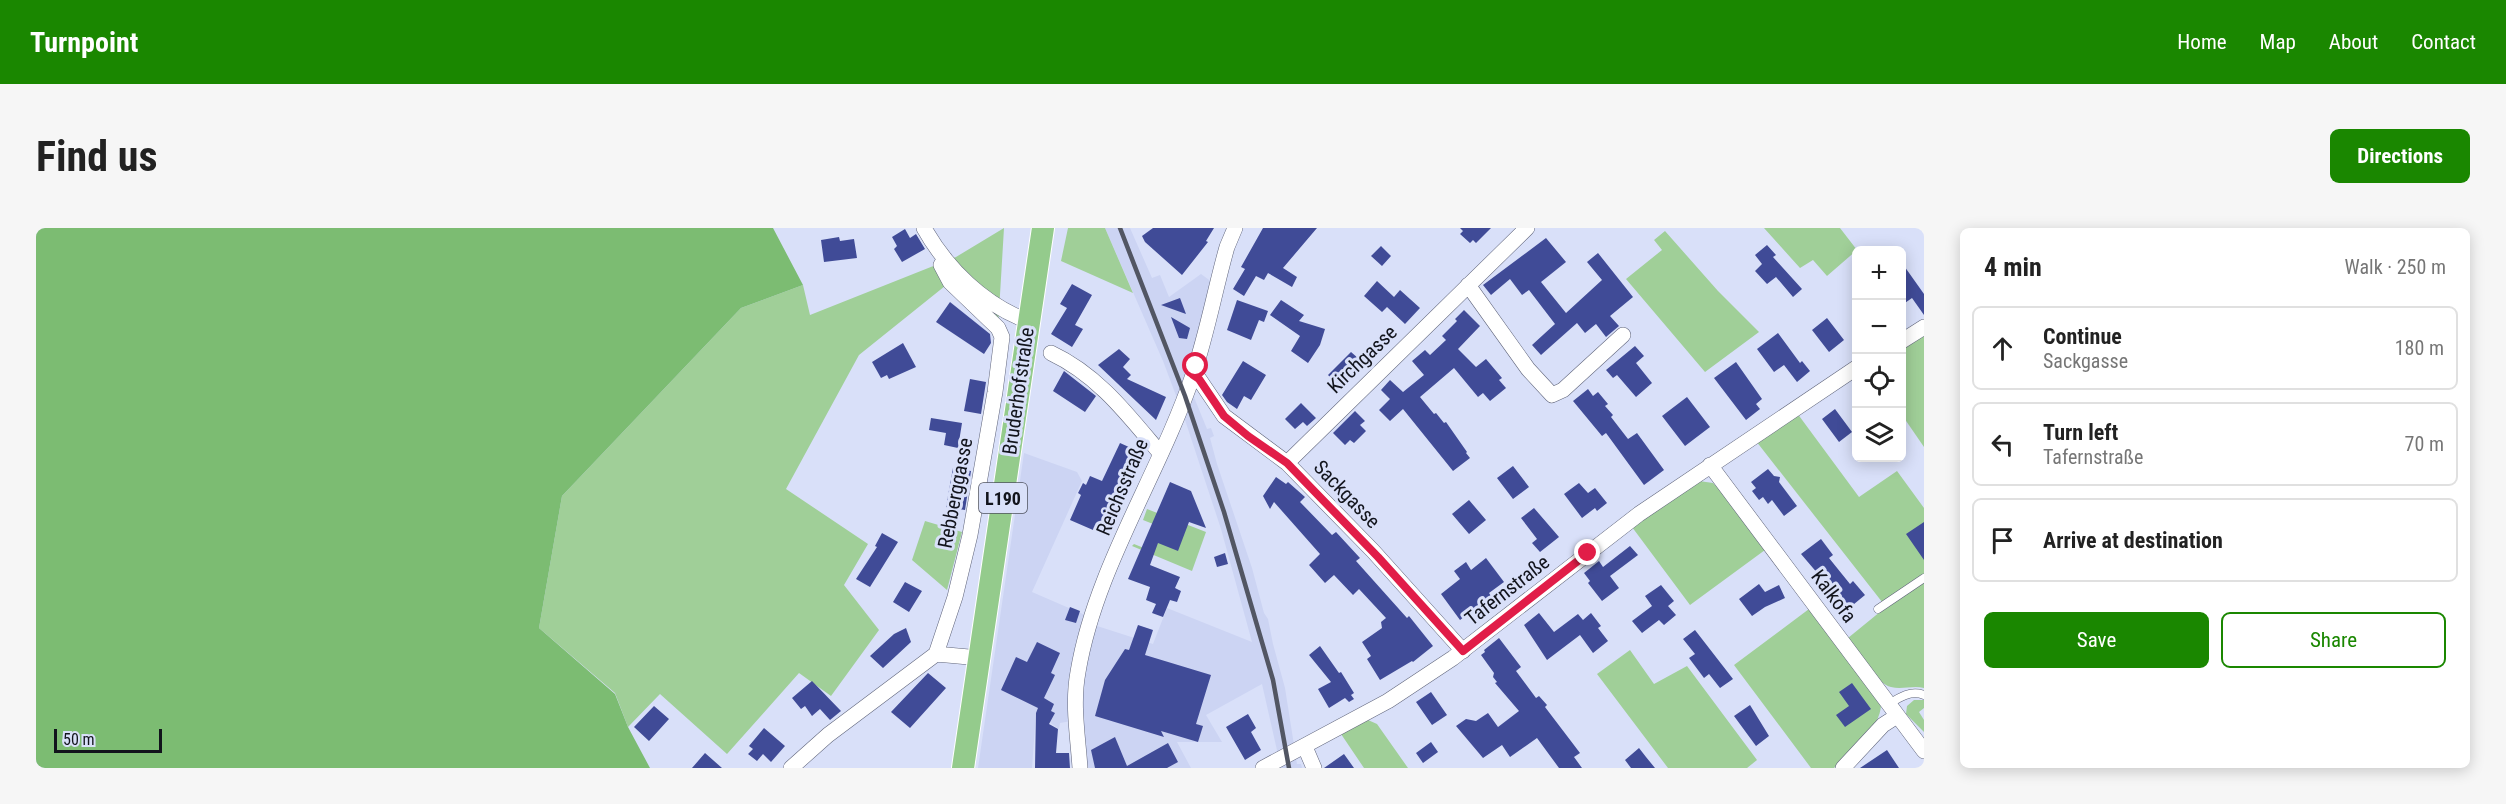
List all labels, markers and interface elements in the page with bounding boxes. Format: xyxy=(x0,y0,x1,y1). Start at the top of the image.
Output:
text: Turnpoint xyxy=(30,26,138,59)
text: Home xyxy=(2177,30,2227,54)
text: Map xyxy=(2260,30,2296,54)
text: About xyxy=(2329,30,2378,54)
text: Contact xyxy=(2411,30,2476,54)
button: Directions xyxy=(2330,129,2470,183)
text: Find us xyxy=(36,132,157,181)
map controls xyxy=(1852,246,1906,462)
button: + xyxy=(1852,246,1906,300)
text: 4 min xyxy=(1984,252,2042,282)
text: Walk · 250 m xyxy=(2345,255,2446,279)
button: − xyxy=(1852,300,1906,354)
street label: Kirchgasse xyxy=(1322,320,1402,398)
text: Continue xyxy=(2043,324,2122,349)
street label: Bruderhofstraße xyxy=(997,326,1039,456)
icon: ahead xyxy=(1986,332,2019,365)
text: 180 m xyxy=(2395,336,2444,360)
text: Sackgasse xyxy=(2043,349,2128,373)
route start xyxy=(1182,352,1208,378)
button: locate xyxy=(1852,354,1906,408)
button: layers xyxy=(1852,408,1906,462)
text: Turn left xyxy=(2043,420,2118,445)
icon: left xyxy=(1986,428,2019,461)
text: 70 m xyxy=(2405,432,2444,456)
street label: Reichsstraße xyxy=(1091,435,1153,539)
street label: Rebberggasse xyxy=(933,436,977,550)
text: Tafernstraße xyxy=(2043,445,2143,469)
street label: Sackgasse xyxy=(1309,455,1385,533)
road number: L190 xyxy=(979,483,1027,513)
icon: arrive xyxy=(1986,524,2019,557)
text: Arrive at destination xyxy=(2043,528,2223,553)
route end xyxy=(1574,539,1600,565)
street label: Tafernstraße xyxy=(1460,550,1554,630)
street label: Kalkofa xyxy=(1806,565,1862,627)
button: Save xyxy=(1984,612,2209,668)
button: Share xyxy=(2221,612,2446,668)
scale bar xyxy=(54,726,162,754)
text: 50 m xyxy=(63,730,95,749)

